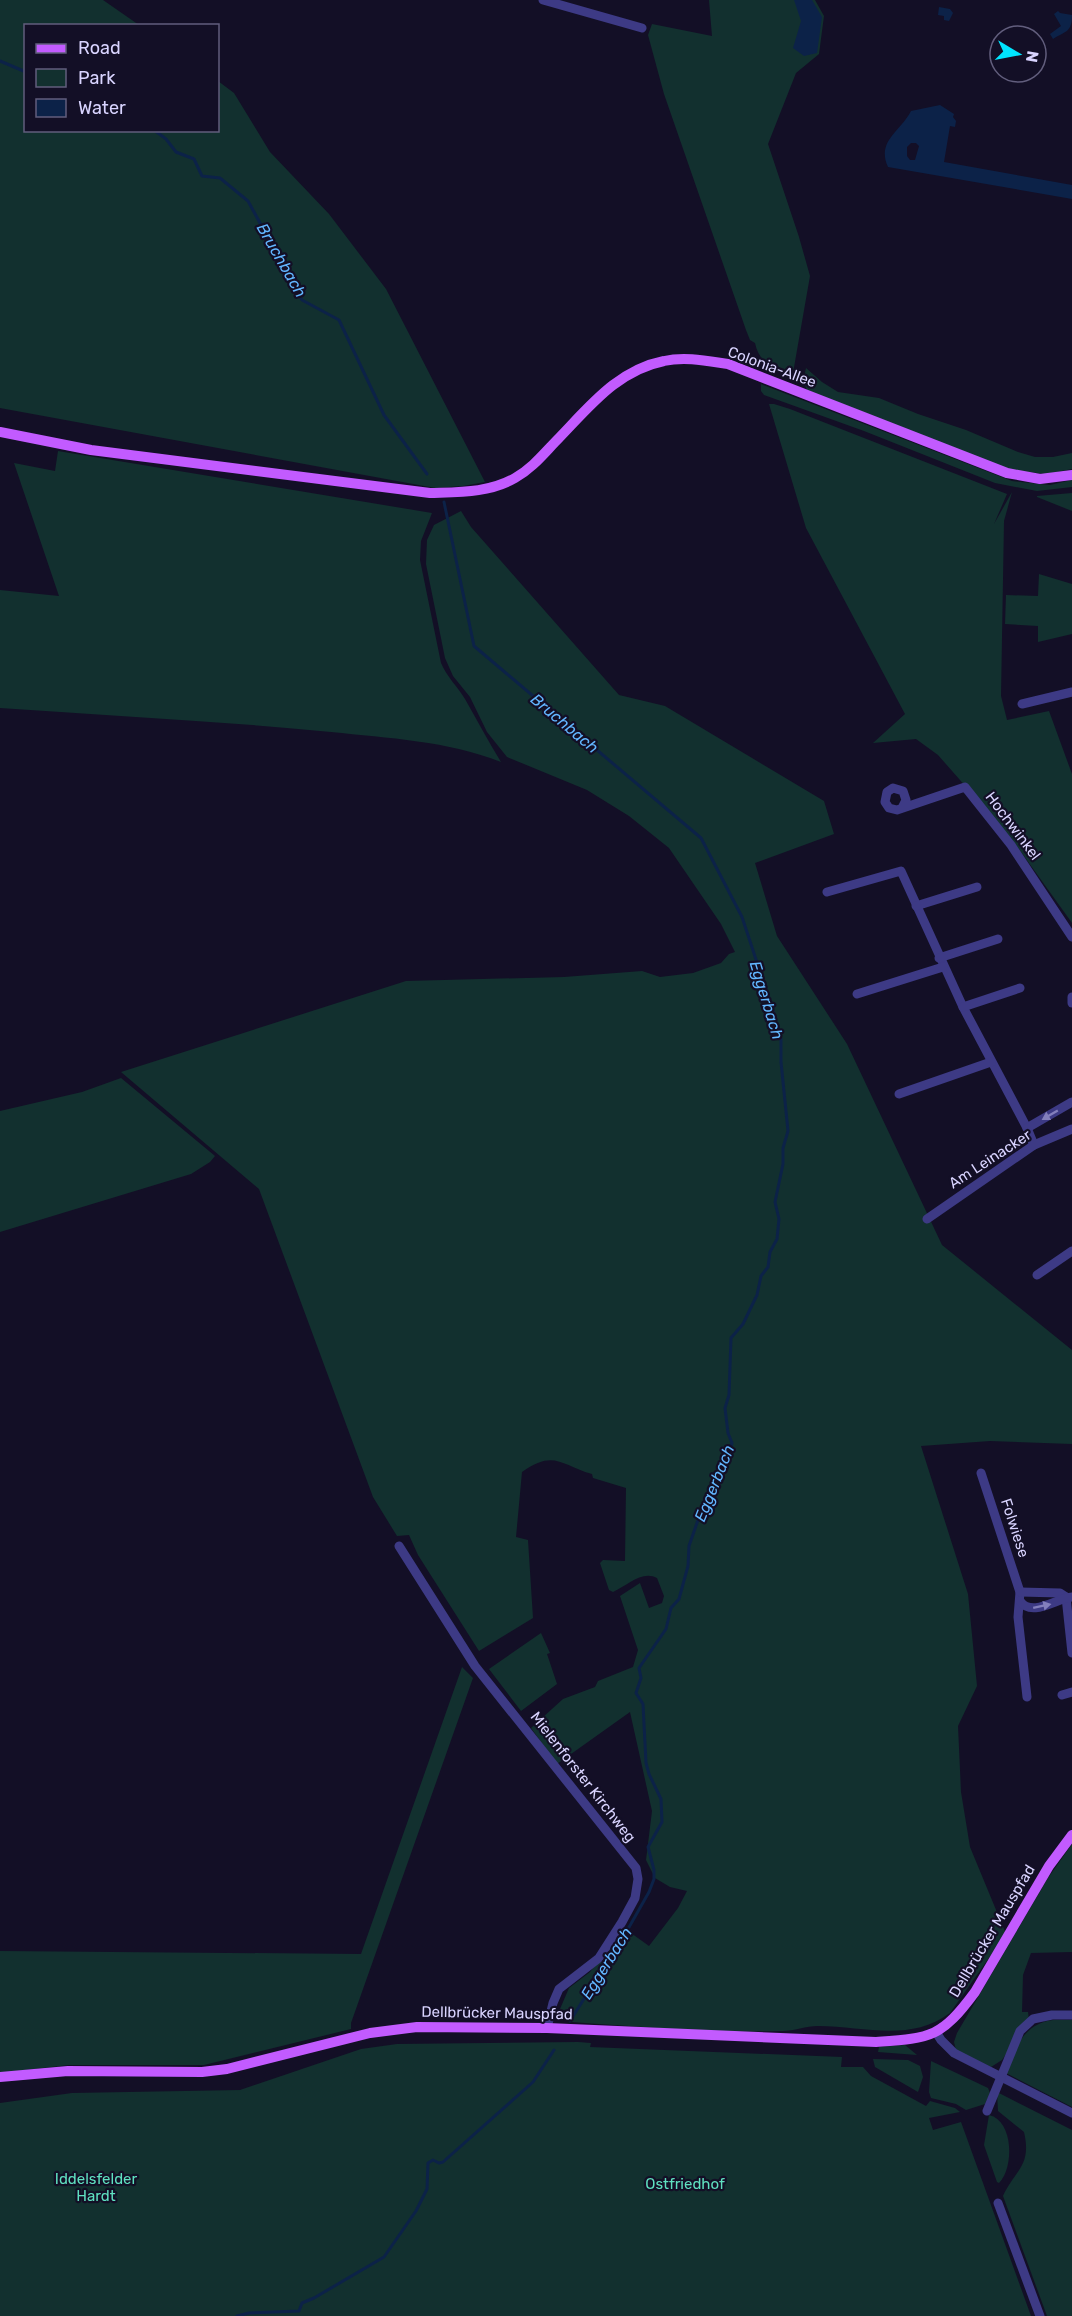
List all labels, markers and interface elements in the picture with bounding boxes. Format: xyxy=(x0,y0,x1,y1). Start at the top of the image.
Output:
legend xyxy=(24,24,219,132)
north arrow xyxy=(988,24,1048,84)
text: Road xyxy=(78,37,121,59)
text: N xyxy=(1022,49,1043,64)
text: Park xyxy=(78,67,116,89)
text: Water xyxy=(78,97,126,119)
water label: Bruchbach xyxy=(253,220,310,301)
street label: Colonia-Allee xyxy=(725,343,819,391)
water label: Bruchbach xyxy=(527,690,602,757)
street label: Hochwinkel xyxy=(981,788,1045,864)
water label: Eggerbach xyxy=(746,959,787,1042)
one-way arrow xyxy=(1041,1110,1058,1120)
street label: Am Leinacker xyxy=(945,1126,1035,1192)
water label: Eggerbach xyxy=(690,1442,738,1524)
street label: Folwiese xyxy=(997,1496,1033,1560)
one-way arrow xyxy=(1033,1600,1052,1610)
street label: Mielenforster Kirchweg xyxy=(526,1708,640,1846)
street label: Dellbrücker Mauspfad xyxy=(945,1861,1039,2001)
water label: Eggerbach xyxy=(577,1924,636,2003)
street label: Dellbrücker Mauspfad xyxy=(421,2003,573,2023)
park label: Iddelsfelder Hardt xyxy=(55,2170,137,2205)
park label: Ostfriedhof xyxy=(645,2175,725,2193)

